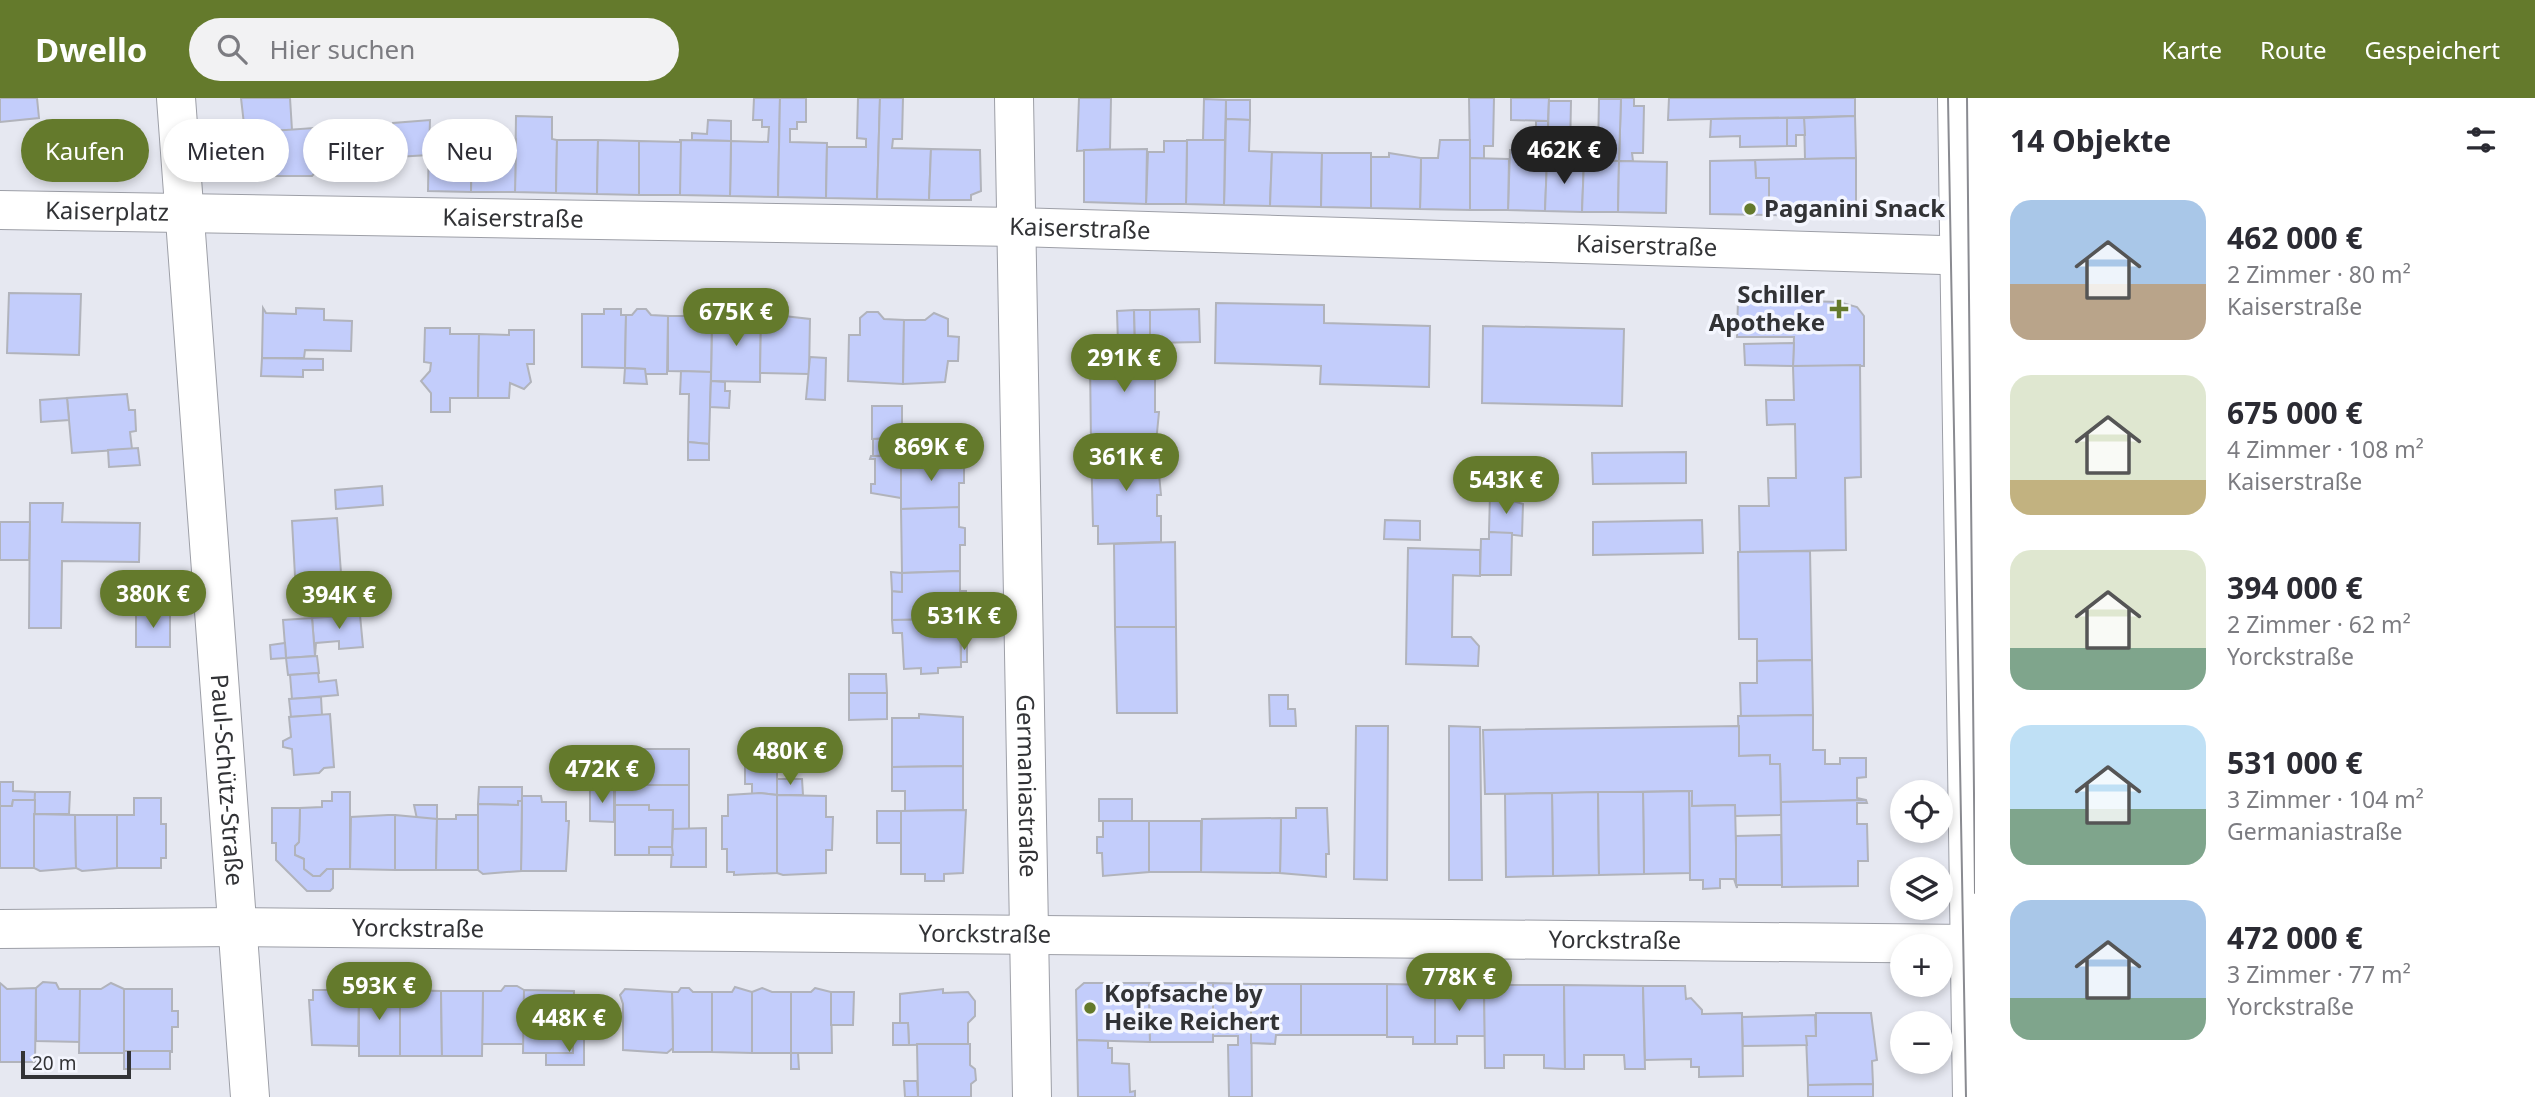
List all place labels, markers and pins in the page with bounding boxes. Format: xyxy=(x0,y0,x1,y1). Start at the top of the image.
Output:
pin: 462K € xyxy=(1507,126,1621,186)
place label: Paganini Snack xyxy=(1764,191,1945,224)
marker: Paganini Snack xyxy=(1742,201,1758,217)
place label: Schiller Apotheke xyxy=(1709,277,1825,338)
pin: 675K € xyxy=(679,288,793,348)
marker: Schiller Apotheke xyxy=(1831,301,1847,317)
pin: 291K € xyxy=(1067,334,1181,394)
pin: 869K € xyxy=(874,424,988,483)
pin: 361K € xyxy=(1069,434,1183,493)
pin: 543K € xyxy=(1449,456,1563,516)
pin: 380K € xyxy=(96,570,210,630)
pin: 394K € xyxy=(282,572,396,631)
pin: 531K € xyxy=(907,592,1021,652)
pin: 480K € xyxy=(733,728,847,787)
pin: 472K € xyxy=(545,746,659,805)
pin: 778K € xyxy=(1402,954,1516,1013)
pin: 593K € xyxy=(322,962,436,1022)
place label: Kopfsache by Heike Reichert xyxy=(1104,976,1280,1037)
pin: 448K € xyxy=(512,995,626,1054)
marker: Kopfsache by Heike Reichert xyxy=(1082,1000,1098,1016)

